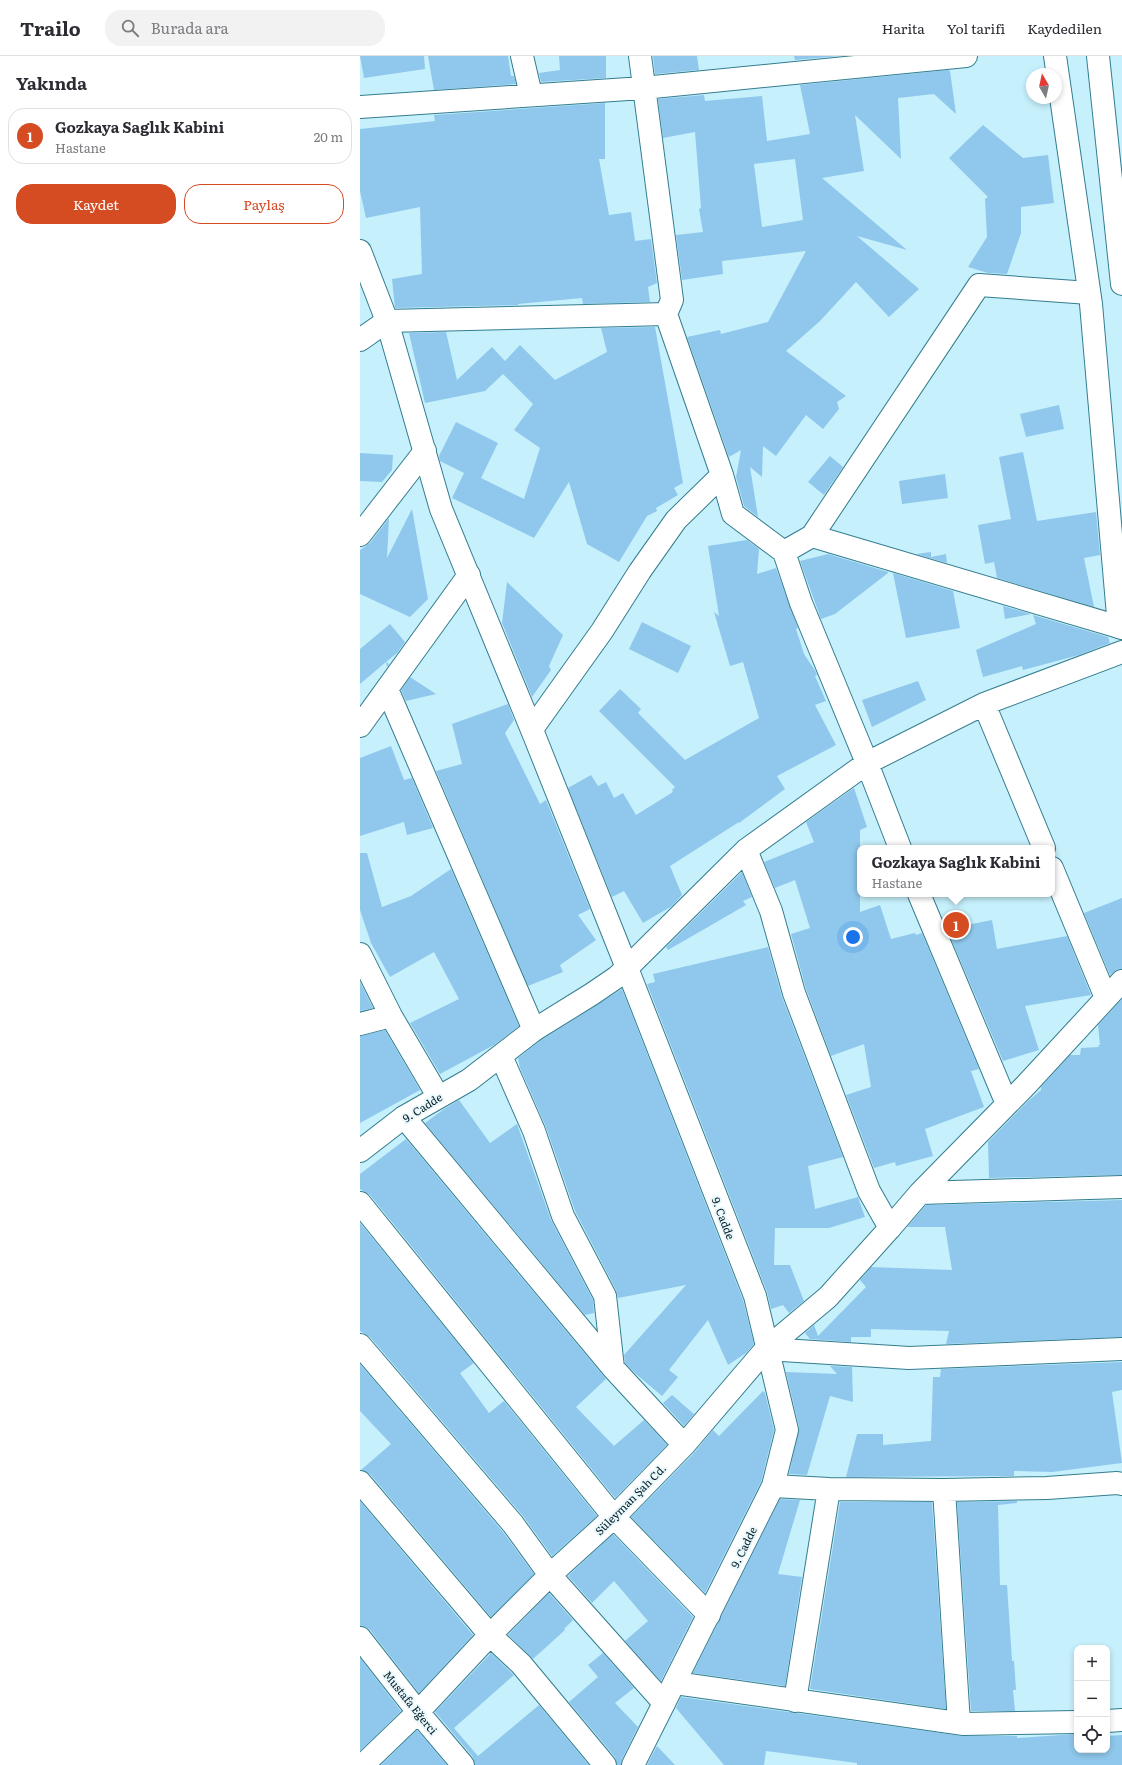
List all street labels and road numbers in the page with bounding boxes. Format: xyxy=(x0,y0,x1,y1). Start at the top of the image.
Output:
street label: 9. Cadde xyxy=(399,1088,445,1125)
street label: 9. Cadde xyxy=(709,1195,739,1242)
street label: Süleyman Şah Cd. xyxy=(591,1460,669,1538)
street label: 9. Cadde xyxy=(726,1523,760,1570)
street label: Mustafa Eğerci xyxy=(380,1667,442,1737)

